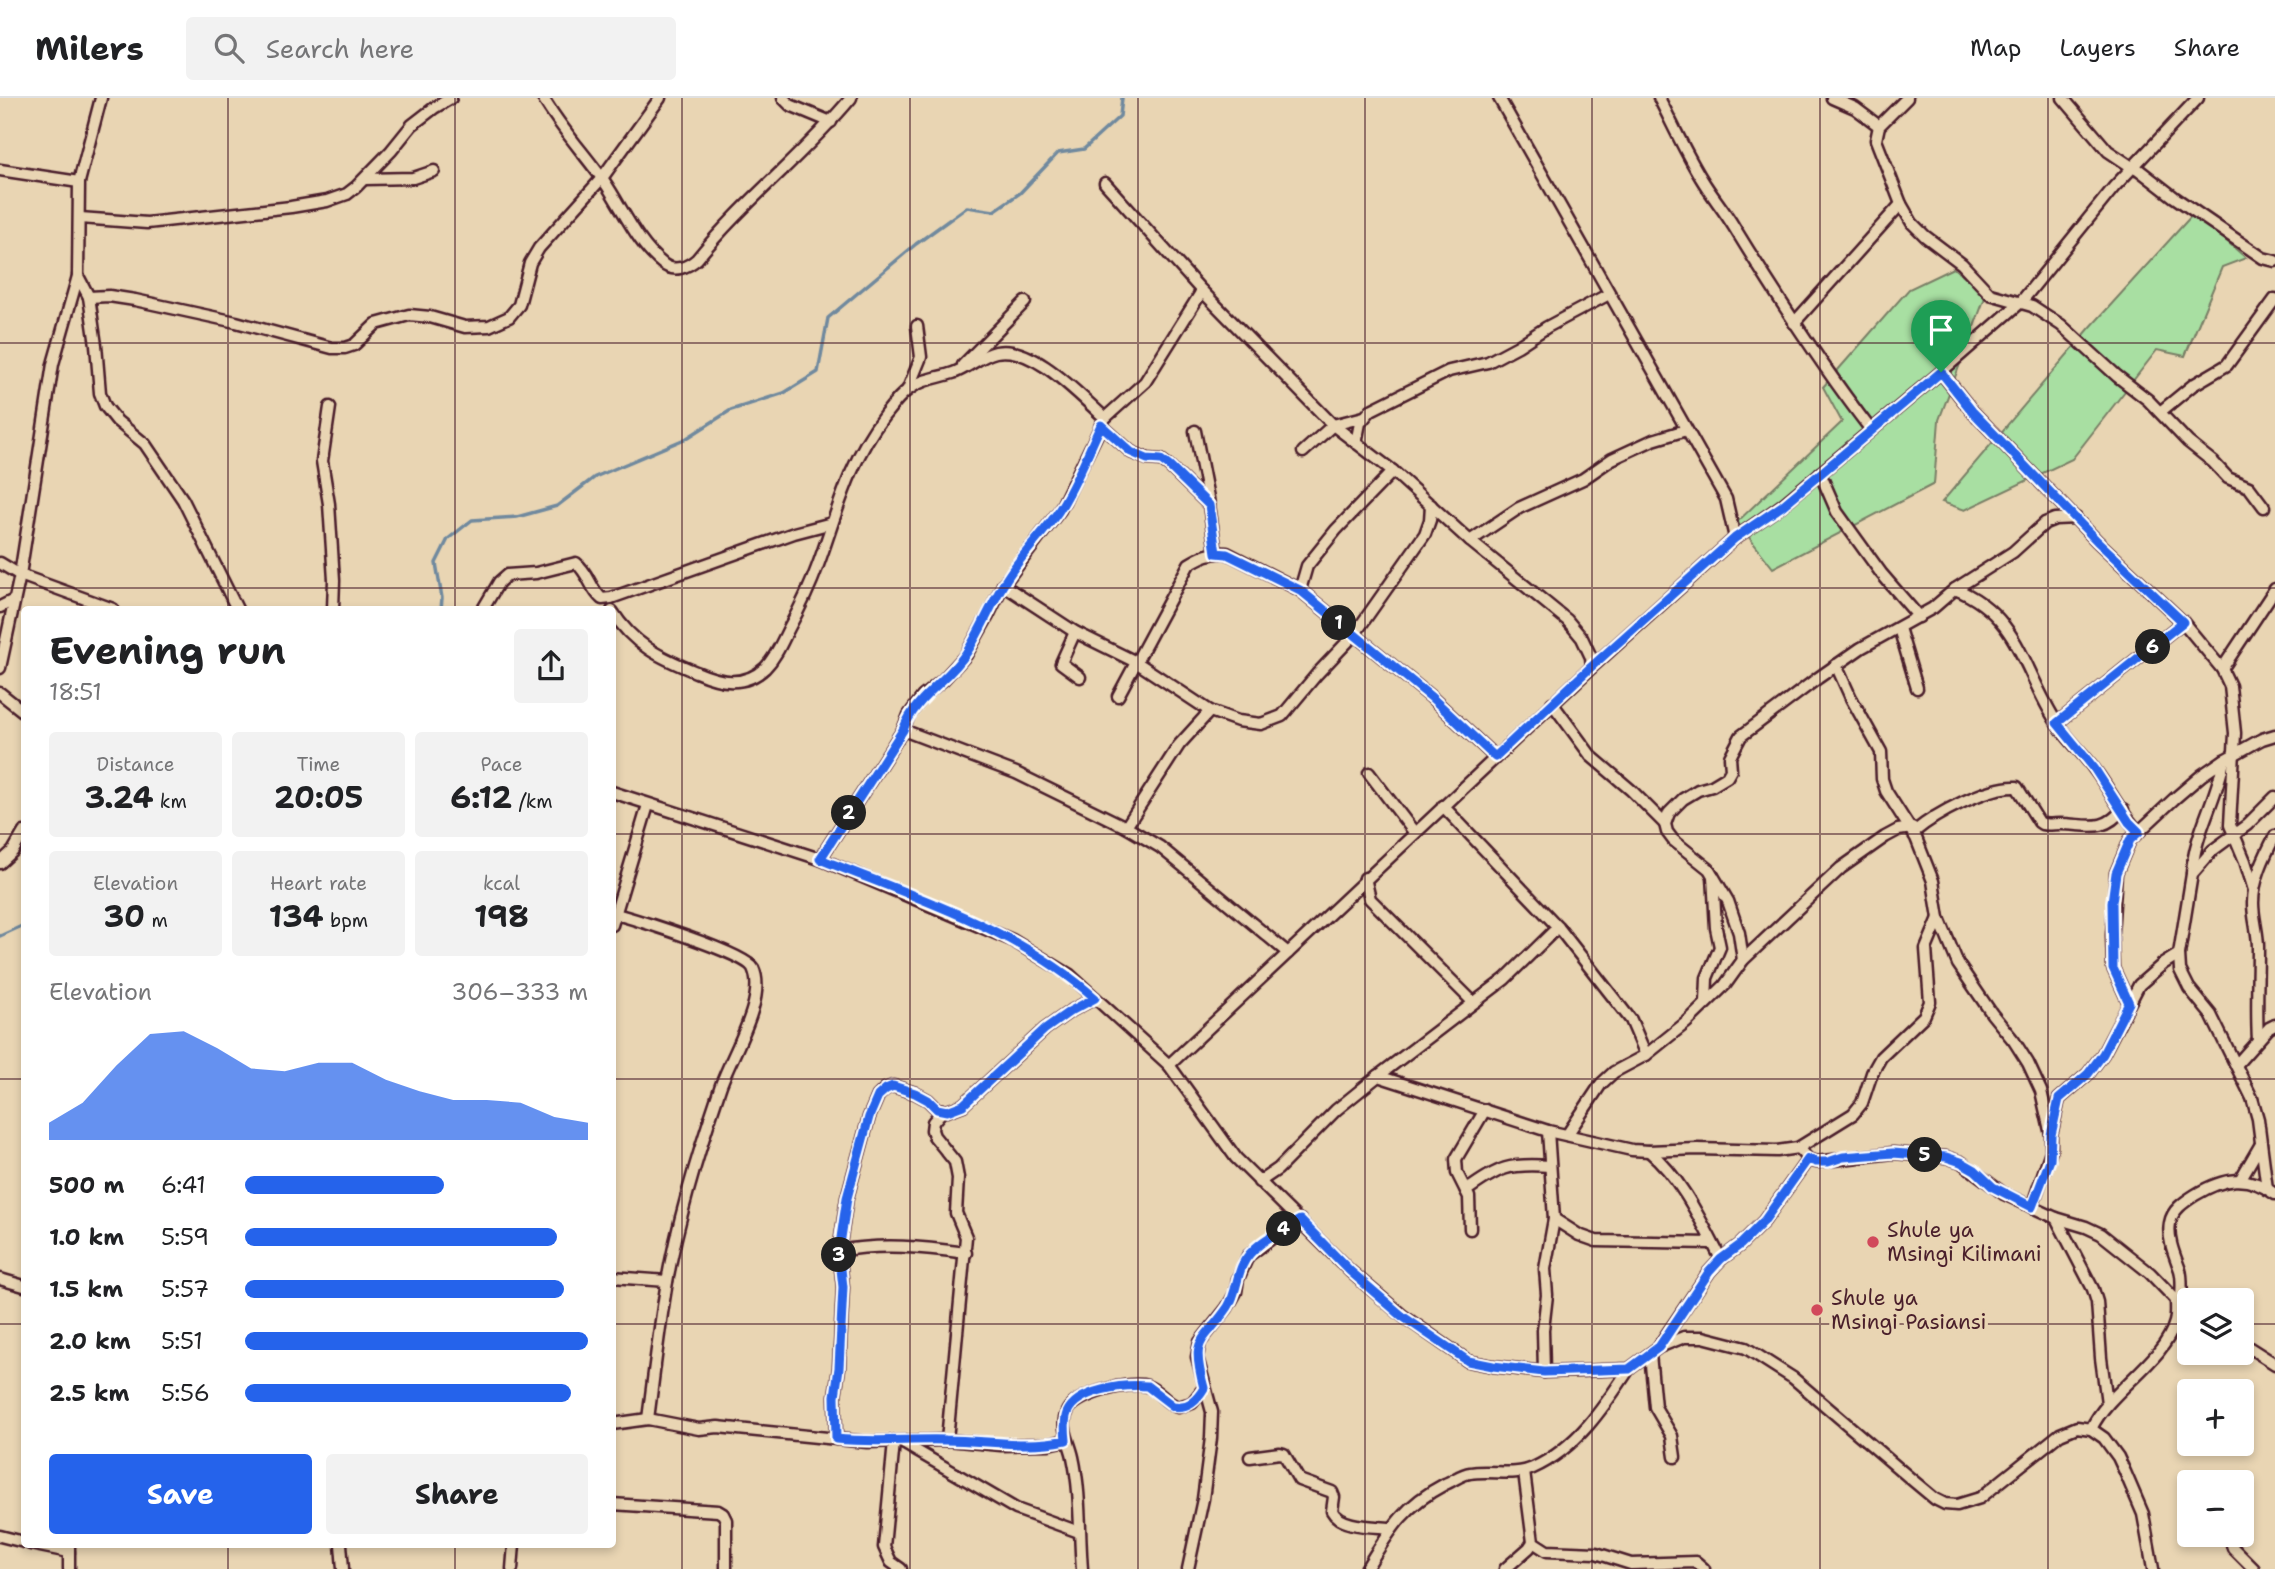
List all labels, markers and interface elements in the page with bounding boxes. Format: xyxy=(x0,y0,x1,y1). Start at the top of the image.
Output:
search box xyxy=(186,17,676,80)
text: Milers xyxy=(35,26,144,71)
icon: search xyxy=(210,29,248,67)
text: Search here xyxy=(266,31,414,66)
text: Map xyxy=(1970,32,2021,64)
text: Layers xyxy=(2059,32,2136,64)
text: Share xyxy=(2174,32,2240,64)
pin xyxy=(1911,300,1971,372)
icon: arrive xyxy=(1922,311,1960,349)
pin: 1 xyxy=(1322,606,1356,640)
text: 1 xyxy=(1334,610,1343,635)
text: Evening run xyxy=(49,625,286,676)
button: share xyxy=(514,629,588,703)
pin: 6 xyxy=(2136,630,2170,664)
text: 6 xyxy=(2146,634,2159,659)
text: 18:51 xyxy=(49,677,102,707)
text: Distance xyxy=(97,752,174,777)
text: Time xyxy=(297,752,340,777)
text: Pace xyxy=(481,752,522,777)
text: 3.24 xyxy=(84,777,153,818)
text: 20:05 xyxy=(274,777,363,818)
text: 6:12 xyxy=(450,777,512,818)
text: km xyxy=(153,789,187,814)
text: /km xyxy=(512,789,553,814)
pin: 2 xyxy=(832,796,866,830)
text: 2 xyxy=(842,800,855,825)
text: Elevation xyxy=(93,871,178,896)
text: Heart rate xyxy=(270,871,367,896)
text: kcal xyxy=(483,871,520,896)
text: 30 xyxy=(103,896,145,937)
text: 134 xyxy=(269,896,324,937)
text: 198 xyxy=(474,896,529,937)
text: m xyxy=(145,908,168,933)
text: bpm xyxy=(324,908,368,933)
text: Elevation xyxy=(49,977,152,1007)
text: 306–333 m xyxy=(451,977,588,1007)
pin: 5 xyxy=(1908,1138,1942,1172)
text: 5 xyxy=(1919,1142,1930,1167)
text: 500 m xyxy=(49,1170,124,1200)
text: 6:41 xyxy=(161,1170,206,1200)
pin: 4 xyxy=(1266,1212,1302,1246)
text: 4 xyxy=(1277,1216,1290,1241)
place label: Shule ya Msingi Kilimani xyxy=(1887,1216,2042,1268)
text: 1.0 km xyxy=(49,1222,124,1252)
text: 5:59 xyxy=(161,1222,209,1252)
marker: Shule ya Msingi Kilimani xyxy=(1865,1234,1881,1250)
pin: 3 xyxy=(822,1238,856,1272)
text: 3 xyxy=(832,1242,845,1267)
text: 1.5 km xyxy=(49,1274,123,1304)
text: 5:57 xyxy=(161,1274,209,1304)
place label: Shule ya Msingi Pasiansi xyxy=(1831,1284,1987,1336)
map controls xyxy=(2177,1288,2254,1547)
button: layers xyxy=(2177,1288,2254,1365)
marker: Shule ya Msingi Pasiansi xyxy=(1809,1302,1825,1318)
text: 2.0 km xyxy=(49,1326,131,1356)
text: 5:51 xyxy=(161,1326,203,1356)
text: 2.5 km xyxy=(49,1378,130,1408)
text: 5:56 xyxy=(161,1378,210,1408)
button: + xyxy=(2177,1379,2254,1456)
button: Save xyxy=(49,1454,312,1534)
button: Share xyxy=(326,1454,588,1534)
button: − xyxy=(2177,1470,2254,1547)

